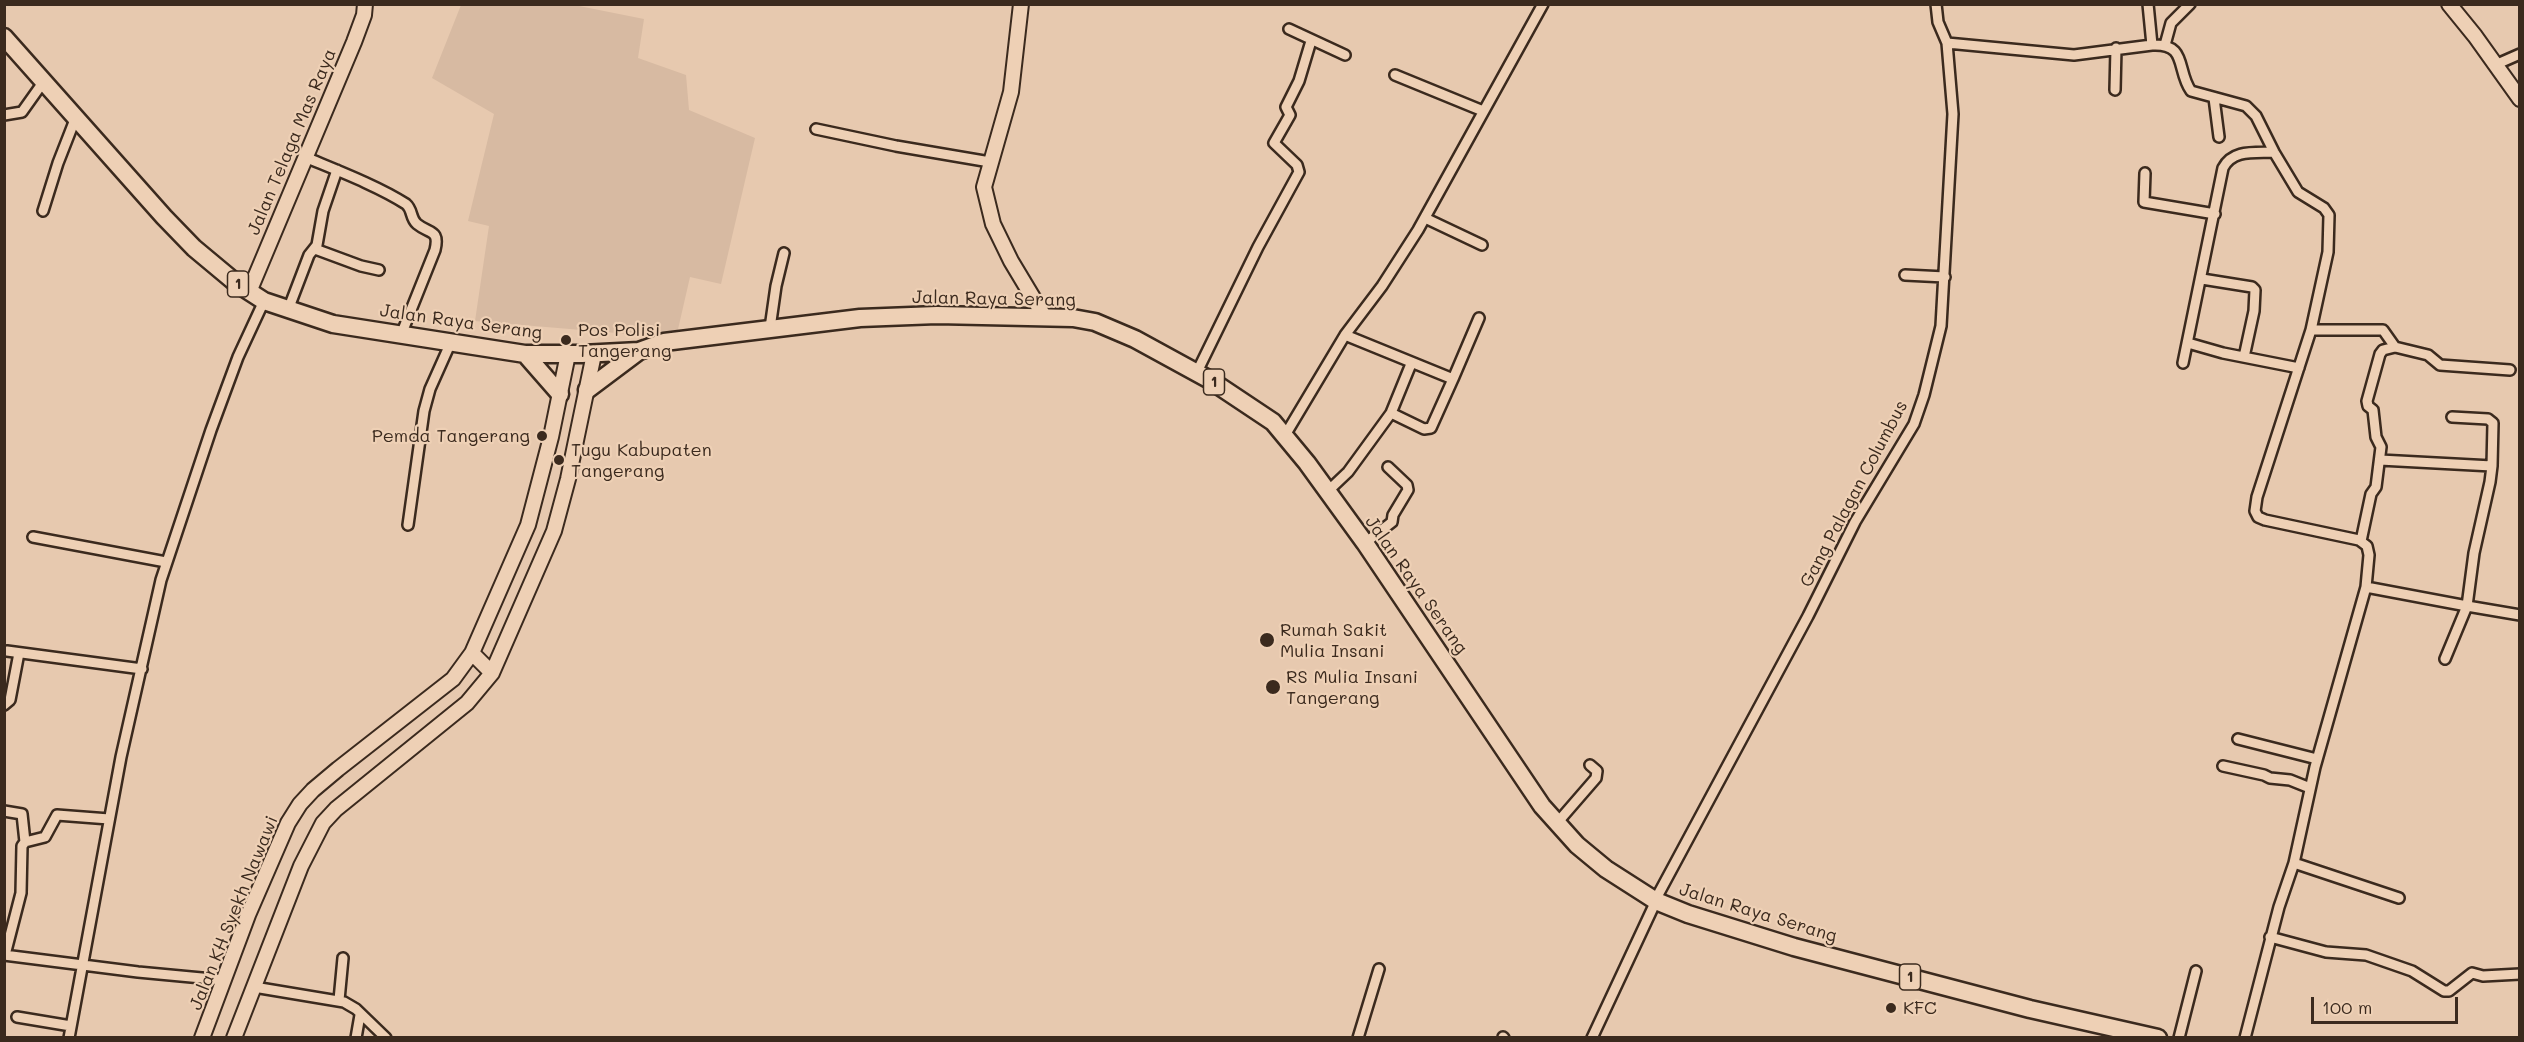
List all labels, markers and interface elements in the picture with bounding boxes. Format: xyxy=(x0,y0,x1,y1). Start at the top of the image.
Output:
street label: Jalan Telaga Mas Raya xyxy=(243,46,341,238)
road number: 1 xyxy=(228,271,248,297)
street label: Jalan Raya Serang xyxy=(912,287,1076,311)
street label: Jalan Raya Serang xyxy=(378,300,544,344)
place label: Pos Polisi Tangerang xyxy=(578,319,671,362)
marker: Pos Polisi Tangerang xyxy=(559,333,573,347)
road number: 1 xyxy=(1204,369,1224,395)
street label: Gang Palagan Columbus xyxy=(1796,397,1912,591)
place label: Pemda Tangerang xyxy=(372,425,530,447)
marker: Pemda Tangerang xyxy=(535,429,549,443)
place label: Tugu Kabupaten Tangerang xyxy=(571,439,712,482)
marker: Tugu Kabupaten Tangerang xyxy=(552,453,566,467)
street label: Jalan Raya Serang xyxy=(1360,512,1472,658)
place label: Rumah Sakit Mulia Insani xyxy=(1280,619,1387,662)
marker: Rumah Sakit Mulia Insani xyxy=(1258,631,1276,649)
place label: RS Mulia Insani Tangerang xyxy=(1286,666,1418,708)
marker: RS Mulia Insani Tangerang xyxy=(1264,678,1282,696)
street label: Jalan KH Syekh Nawawi xyxy=(185,813,283,1013)
street label: Jalan Raya Serang xyxy=(1677,879,1839,947)
road number: 1 xyxy=(1900,964,1920,990)
scale bar xyxy=(2314,985,2461,1023)
text: 100 m xyxy=(2322,995,2372,1019)
place label: KFC xyxy=(1903,997,1937,1019)
marker: KFC xyxy=(1884,1001,1898,1015)

